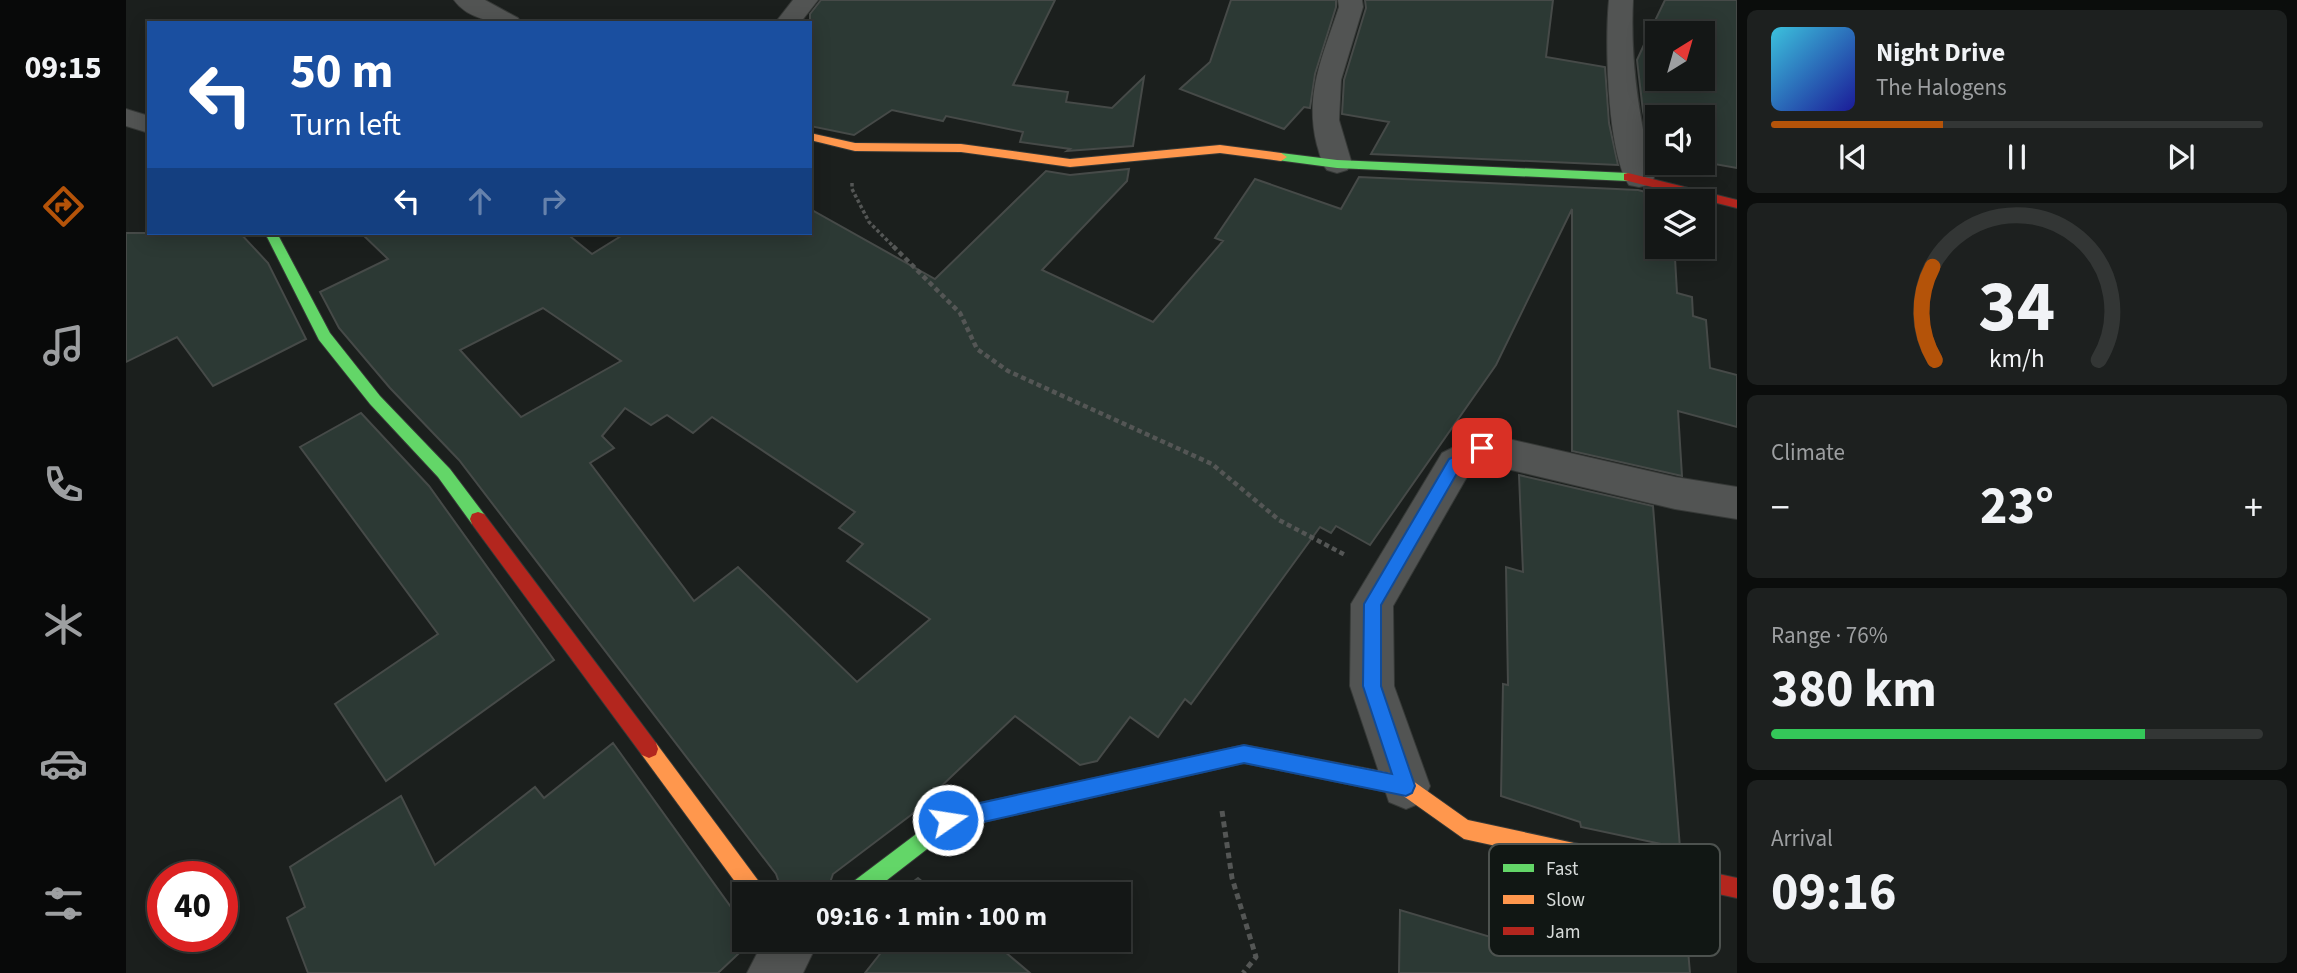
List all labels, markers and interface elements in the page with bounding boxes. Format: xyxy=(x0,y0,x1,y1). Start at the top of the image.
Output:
north arrow xyxy=(1645,21,1715,91)
map controls xyxy=(1645,21,1715,259)
text: Night Drive xyxy=(1876,34,2005,71)
text: 50 m xyxy=(290,37,394,107)
text: 09:15 xyxy=(24,45,102,91)
icon: left xyxy=(175,49,266,140)
text: The Halogens xyxy=(1876,71,2007,104)
text: Turn left xyxy=(290,102,401,148)
button: sound xyxy=(1645,105,1715,175)
icon: previous xyxy=(1834,138,1872,176)
icon: pause xyxy=(1998,138,2036,176)
icon: next xyxy=(2162,138,2200,176)
icon: directions xyxy=(39,182,88,231)
icon: left xyxy=(388,182,426,220)
icon: ahead xyxy=(461,182,499,220)
icon: right xyxy=(534,182,572,220)
button: layers xyxy=(1645,189,1715,259)
text: 34 xyxy=(1979,255,2055,359)
icon: music xyxy=(39,321,88,370)
text: km/h xyxy=(1989,341,2045,377)
pin xyxy=(1452,418,1512,478)
icon: arrive xyxy=(1463,429,1501,467)
text: Climate xyxy=(1771,436,1845,469)
icon: phone xyxy=(39,460,88,509)
text: 23° xyxy=(1980,470,2054,544)
text: − xyxy=(1771,481,1790,535)
text: + xyxy=(2244,481,2263,535)
icon: climate xyxy=(39,600,88,649)
text: Range · 76% xyxy=(1771,619,1888,652)
text: 380 km xyxy=(1771,653,1937,727)
icon: car xyxy=(39,739,88,788)
position arrow xyxy=(911,783,985,857)
text: Arrival xyxy=(1771,822,1833,855)
legend xyxy=(1489,844,1720,956)
text: Fast xyxy=(1546,856,1579,883)
text: 09:16 xyxy=(1771,856,1896,930)
speed limit sign: 40 xyxy=(147,861,238,952)
icon: filters xyxy=(39,879,88,928)
text: Slow xyxy=(1546,887,1585,914)
text: 09:16 · 1 min · 100 m xyxy=(816,898,1047,935)
text: Jam xyxy=(1546,919,1580,946)

